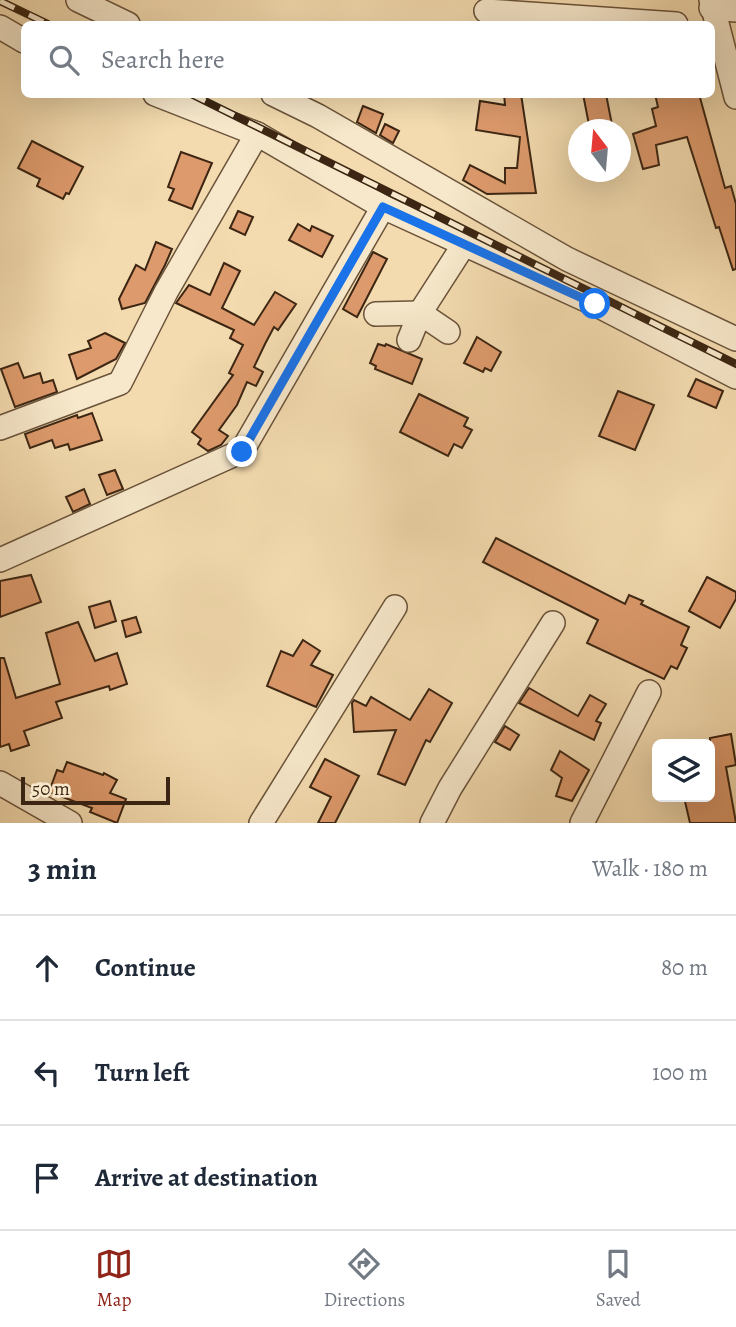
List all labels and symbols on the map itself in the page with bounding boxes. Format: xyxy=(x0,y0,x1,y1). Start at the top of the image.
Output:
north arrow xyxy=(568,119,631,182)
route start xyxy=(579,288,610,319)
route end xyxy=(226,436,257,467)
scale bar xyxy=(21,774,170,806)

